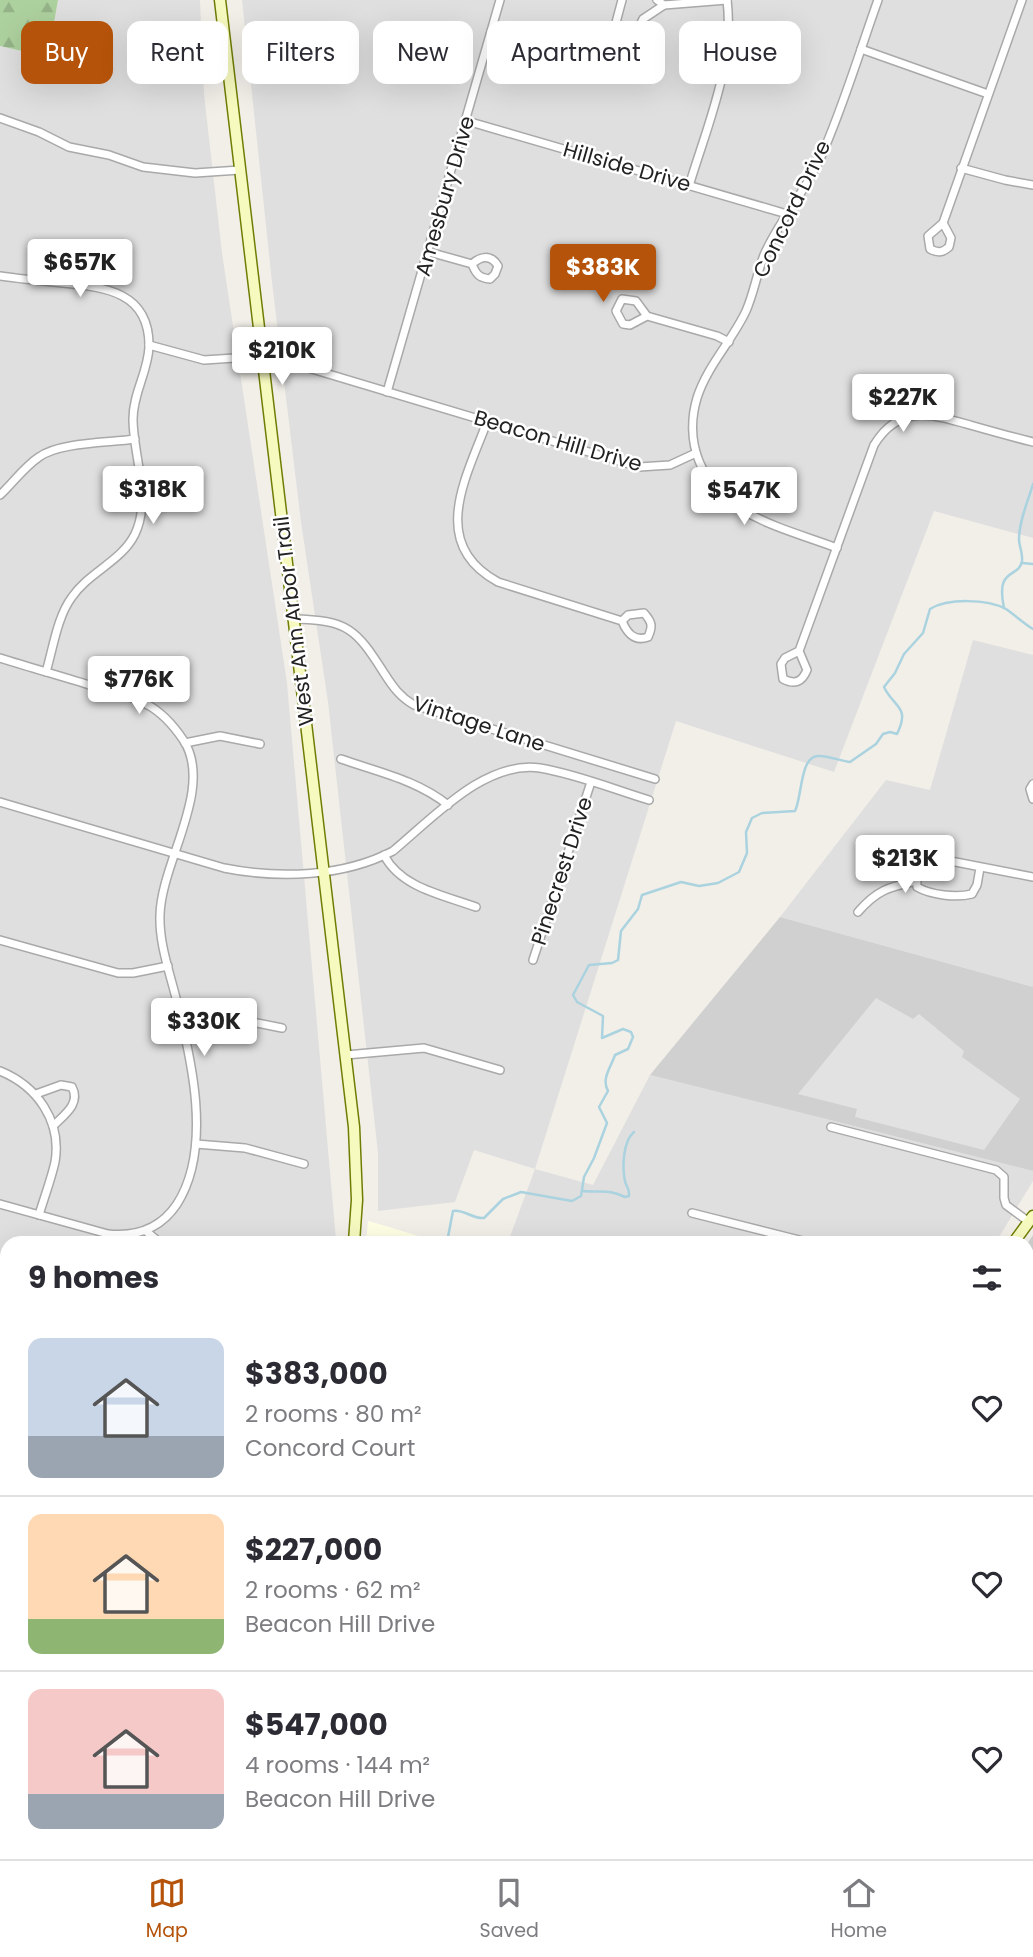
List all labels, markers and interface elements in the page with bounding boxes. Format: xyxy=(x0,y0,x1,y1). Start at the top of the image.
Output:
chip: Buy xyxy=(21,21,113,84)
chip: Rent xyxy=(127,21,228,84)
chip: Filters xyxy=(242,21,359,84)
chip: New xyxy=(373,21,473,84)
chip: Apartment xyxy=(487,21,665,84)
chip: House xyxy=(679,21,801,84)
street label: Amesbury Drive xyxy=(408,112,481,279)
street label: Hillside Drive xyxy=(560,134,694,199)
street label: Concord Drive xyxy=(746,135,837,282)
pin: $657K xyxy=(31,240,129,299)
pin: $383K xyxy=(554,244,652,304)
text: $657K xyxy=(43,246,117,278)
text: $383K xyxy=(566,251,640,283)
pin: $210K xyxy=(233,328,331,387)
text: $210K xyxy=(248,334,316,366)
pin: $227K xyxy=(854,374,952,434)
text: $227K xyxy=(868,381,938,413)
street label: Beacon Hill Drive xyxy=(471,403,646,478)
pin: $318K xyxy=(104,466,202,526)
pin: $547K xyxy=(695,468,793,527)
text: $318K xyxy=(119,473,187,505)
text: $547K xyxy=(707,474,781,506)
street label: West Ann Arbor Trail xyxy=(266,515,321,728)
pin: $776K xyxy=(90,656,188,716)
text: $776K xyxy=(104,663,174,695)
street label: Vintage Lane xyxy=(409,689,549,759)
street label: Pinecrest Drive xyxy=(524,793,599,949)
pin: $213K xyxy=(856,836,954,895)
text: $213K xyxy=(872,842,938,874)
pin: $330K xyxy=(155,998,253,1058)
text: $330K xyxy=(167,1005,241,1037)
text: 9 homes xyxy=(28,1256,159,1299)
icon: filters xyxy=(968,1259,1006,1297)
text: $383,000 xyxy=(245,1352,388,1395)
icon: home xyxy=(84,1366,168,1450)
icon: heart xyxy=(968,1389,1006,1427)
text: 2 rooms · 80 m² xyxy=(245,1398,422,1430)
text: Concord Court xyxy=(245,1432,415,1464)
text: $227,000 xyxy=(245,1528,382,1571)
icon: home xyxy=(84,1542,168,1626)
icon: heart xyxy=(968,1565,1006,1603)
text: 2 rooms · 62 m² xyxy=(245,1574,421,1606)
text: Beacon Hill Drive xyxy=(245,1608,435,1640)
text: $547,000 xyxy=(245,1703,388,1746)
icon: home xyxy=(84,1717,168,1801)
icon: heart xyxy=(968,1740,1006,1778)
text: 4 rooms · 144 m² xyxy=(245,1749,430,1781)
text: Beacon Hill Drive xyxy=(245,1783,435,1815)
tab: Map xyxy=(146,1874,188,1945)
tab: Saved xyxy=(480,1874,539,1945)
tab: Home xyxy=(830,1874,887,1945)

